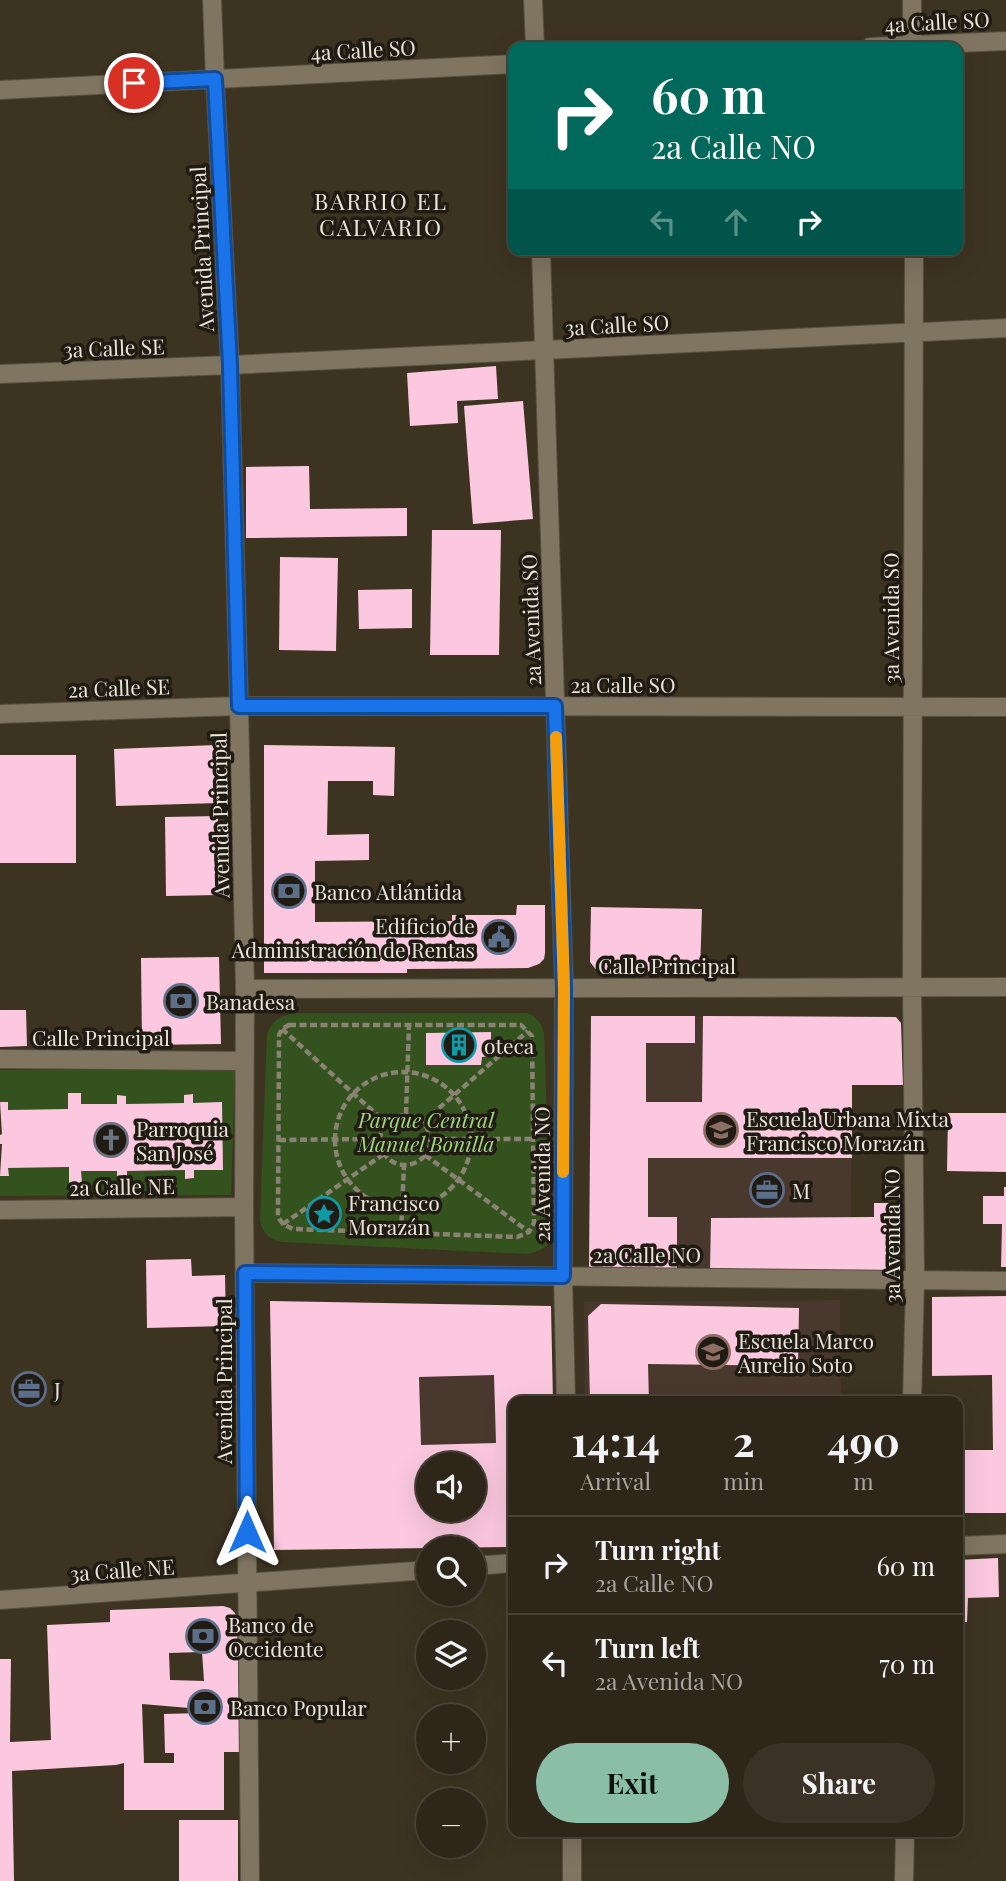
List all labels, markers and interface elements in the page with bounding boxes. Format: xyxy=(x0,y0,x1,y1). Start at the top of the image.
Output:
street label: 4a Calle SO xyxy=(884,4,990,38)
street label: 4a Calle SO xyxy=(310,32,416,66)
pin xyxy=(104,53,164,113)
text: 60 m xyxy=(651,61,766,126)
icon: arrive xyxy=(115,64,153,102)
icon: right xyxy=(536,70,627,161)
text: 2a Calle NO xyxy=(651,124,816,167)
street label: Avenida Principal xyxy=(183,166,219,333)
district label: BARRIO EL CALVARIO xyxy=(314,185,448,242)
icon: left xyxy=(644,203,682,241)
icon: ahead xyxy=(717,203,755,241)
icon: right xyxy=(790,203,828,241)
street label: 3a Calle SO xyxy=(564,307,670,341)
street label: 3a Calle SE xyxy=(63,331,165,363)
street label: 3a Avenida SO xyxy=(876,552,904,684)
street label: 2a Avenida SO xyxy=(514,554,546,686)
street label: 2a Calle SO xyxy=(571,670,675,698)
street label: 2a Calle SE xyxy=(67,671,171,703)
street label: Avenida Principal xyxy=(204,732,234,899)
bank icon: Banco Atlántida xyxy=(270,872,308,910)
place label: Banco Atlántida xyxy=(314,877,463,905)
place label: Edificio de Administración de Rentas xyxy=(231,911,475,963)
public building icon: Edificio de Administración de Rentas xyxy=(480,918,518,956)
street label: Calle Principal xyxy=(598,951,736,979)
bank icon: Banadesa xyxy=(162,982,200,1020)
place label: Banadesa xyxy=(206,987,296,1015)
street label: Calle Principal xyxy=(32,1023,170,1051)
building icon: oteca xyxy=(440,1026,478,1064)
place label: oteca xyxy=(484,1031,535,1059)
place label: Escuela Urbana Mixta Francisco Morazán xyxy=(746,1104,950,1156)
park label: Parque Central Manuel Bonilla xyxy=(356,1105,495,1157)
street label: 2a Avenida NO xyxy=(527,1106,555,1242)
school or university icon: Escuela Urbana Mixta Francisco Morazán xyxy=(702,1111,740,1149)
place label: Parroquia San José xyxy=(136,1114,230,1166)
church icon: Parroquia San José xyxy=(92,1121,130,1159)
street label: 3a Avenida NO xyxy=(877,1169,905,1303)
street label: 2a Calle NE xyxy=(69,1171,175,1201)
office icon: M xyxy=(748,1171,786,1209)
place label: M xyxy=(792,1176,810,1204)
place label: Francisco Morazán xyxy=(348,1188,440,1240)
place icon: Francisco Morazán xyxy=(305,1195,343,1233)
street label: 2a Calle NO xyxy=(593,1240,701,1268)
street label: Avenida Principal xyxy=(209,1298,237,1465)
place label: Escuela Marco Aurelio Soto xyxy=(737,1326,874,1378)
school or university icon: Escuela Marco Aurelio Soto xyxy=(694,1333,732,1371)
office icon: J xyxy=(10,1370,48,1408)
place label: J xyxy=(53,1375,61,1403)
text: 14:14 xyxy=(571,1412,660,1468)
text: 2 xyxy=(733,1412,755,1468)
text: 490 xyxy=(827,1412,900,1468)
map controls xyxy=(416,1452,486,1858)
button: sound xyxy=(416,1452,486,1522)
text: Arrival xyxy=(580,1465,651,1496)
text: min xyxy=(723,1465,764,1496)
text: m xyxy=(853,1465,874,1496)
position arrow xyxy=(210,1495,284,1569)
text: Turn right xyxy=(595,1532,721,1567)
button: search xyxy=(416,1536,486,1606)
icon: right xyxy=(536,1546,574,1584)
text: 60 m xyxy=(876,1548,935,1583)
street label: 3a Calle NE xyxy=(69,1551,175,1587)
text: 2a Calle NO xyxy=(595,1567,714,1598)
place label: Banco de Occidente xyxy=(228,1610,324,1662)
bank icon: Banco de Occidente xyxy=(184,1617,222,1655)
button: layers xyxy=(416,1620,486,1690)
text: Turn left xyxy=(595,1630,700,1665)
icon: left xyxy=(536,1644,574,1682)
text: 70 m xyxy=(879,1646,935,1681)
text: 2a Avenida NO xyxy=(595,1665,743,1696)
bank icon: Banco Popular xyxy=(186,1688,224,1726)
place label: Banco Popular xyxy=(230,1693,367,1721)
button: + xyxy=(416,1704,486,1774)
button: Exit xyxy=(536,1743,729,1823)
button: Share xyxy=(743,1743,935,1823)
button: − xyxy=(416,1788,486,1858)

